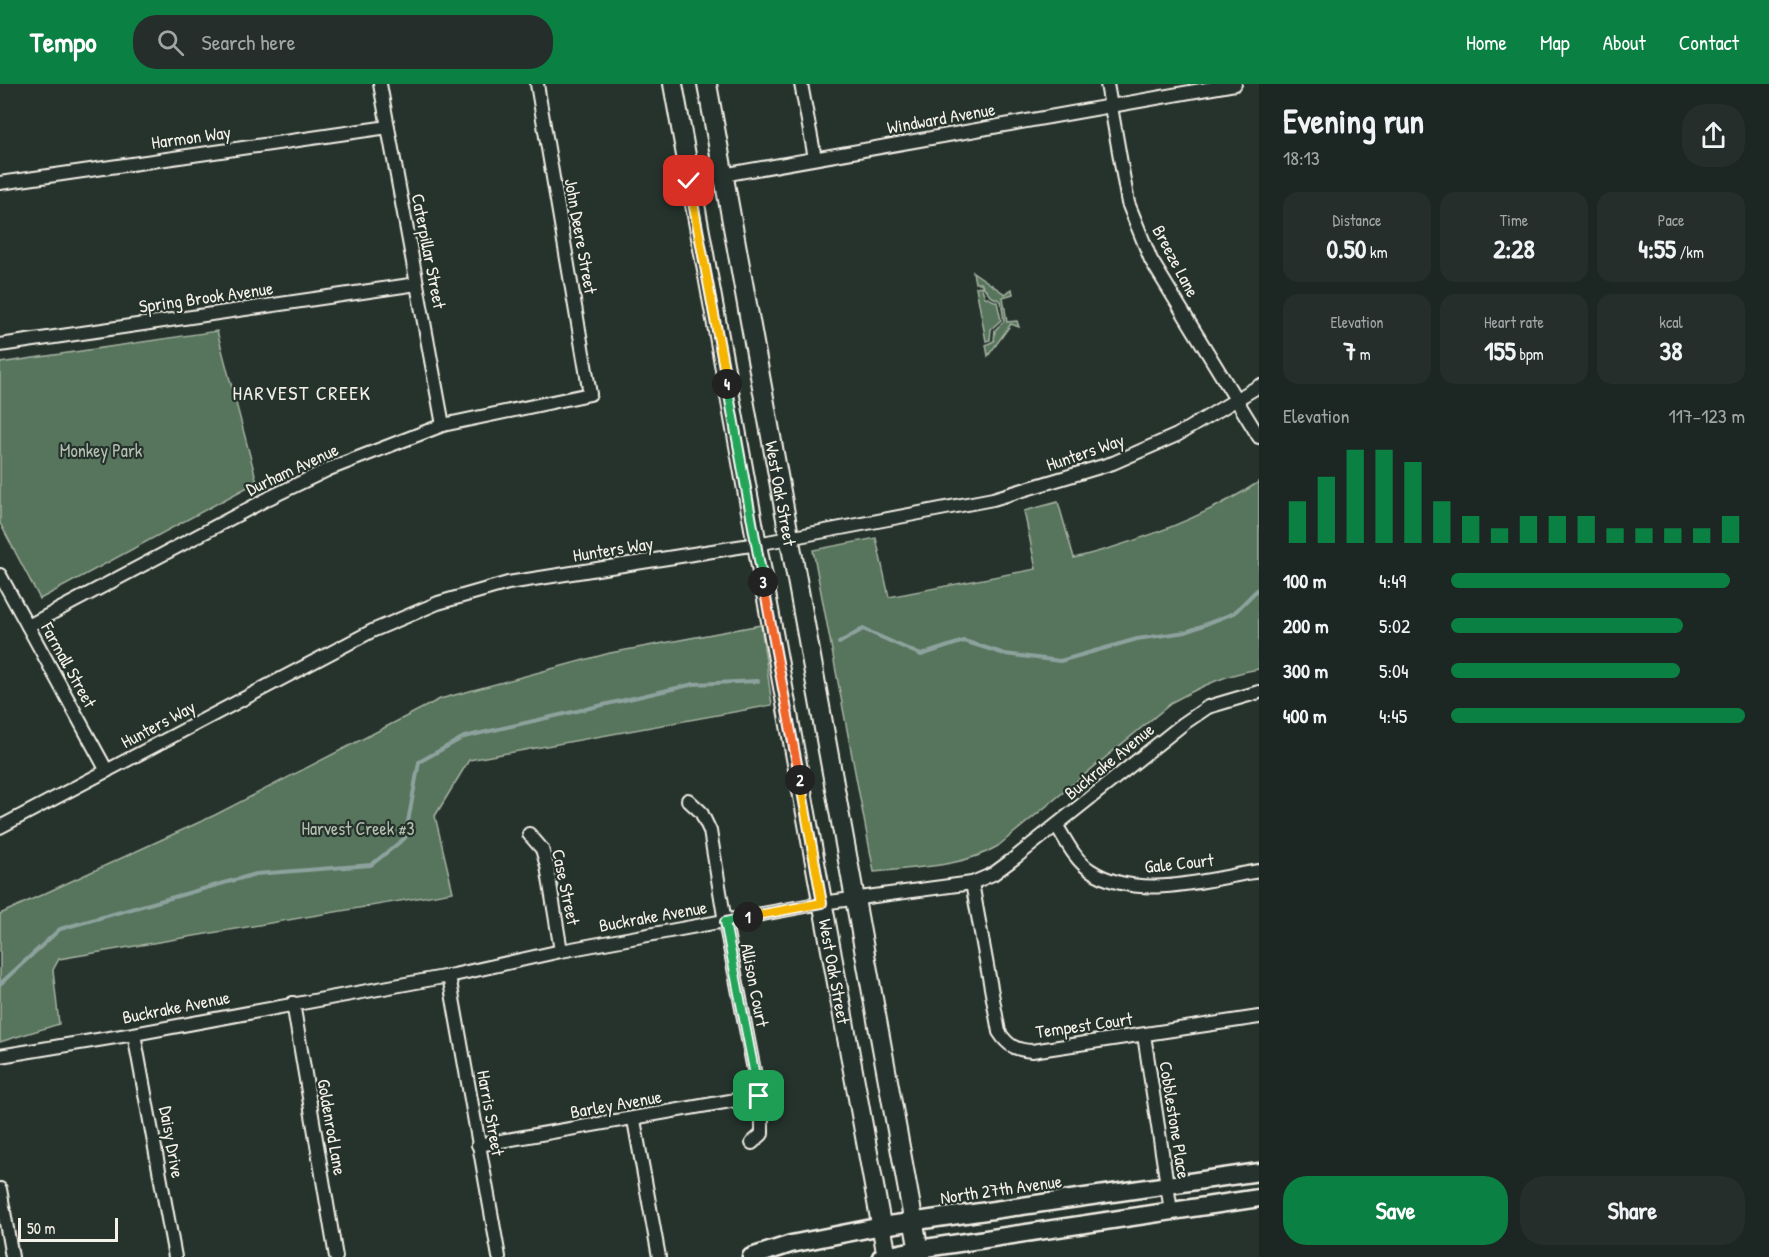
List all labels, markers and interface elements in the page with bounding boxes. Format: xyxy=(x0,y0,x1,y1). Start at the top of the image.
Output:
search box xyxy=(133,15,553,69)
text: Tempo xyxy=(30,23,97,61)
icon: search xyxy=(154,26,187,59)
text: Search here xyxy=(202,27,296,57)
text: Home xyxy=(1466,28,1507,57)
text: Map xyxy=(1540,28,1570,57)
text: About xyxy=(1603,28,1646,57)
text: Contact xyxy=(1679,28,1739,57)
street label: Windward Avenue xyxy=(885,96,997,140)
text: Evening run xyxy=(1283,99,1424,143)
button: share xyxy=(1682,104,1745,167)
street label: Harmon Way xyxy=(150,119,233,155)
text: 18:13 xyxy=(1283,144,1320,171)
pin xyxy=(663,155,714,206)
icon: check xyxy=(672,164,705,197)
street label: John Deere Street xyxy=(559,176,604,296)
street label: Caterpillar Street xyxy=(406,191,453,311)
text: Distance xyxy=(1333,209,1381,231)
text: Time xyxy=(1500,209,1528,231)
text: Pace xyxy=(1658,209,1684,231)
street label: Breeze Lane xyxy=(1147,220,1205,302)
text: 0.50 xyxy=(1326,231,1366,266)
text: 2:28 xyxy=(1493,231,1535,266)
text: 4:55 xyxy=(1638,231,1676,266)
text: km xyxy=(1366,241,1388,263)
text: /km xyxy=(1676,241,1704,263)
street label: Spring Brook Avenue xyxy=(137,275,275,319)
text: Elevation xyxy=(1330,311,1384,333)
text: Heart rate xyxy=(1484,311,1544,333)
text: kcal xyxy=(1659,311,1683,333)
text: 7 xyxy=(1343,333,1356,368)
text: 155 xyxy=(1484,333,1516,368)
text: 38 xyxy=(1660,333,1682,368)
text: m xyxy=(1356,343,1371,365)
text: bpm xyxy=(1516,343,1544,365)
pin: 4 xyxy=(712,369,742,399)
text: 4 xyxy=(724,373,730,395)
district label: HARVEST CREEK xyxy=(232,379,372,406)
text: Elevation xyxy=(1283,402,1349,429)
text: 117–123 m xyxy=(1668,402,1745,429)
street label: Hunters Way xyxy=(1043,427,1128,477)
street label: Durham Avenue xyxy=(242,437,342,501)
park label: Monkey Park xyxy=(60,438,143,463)
street label: West Oak Street xyxy=(760,439,803,549)
street label: Hunters Way xyxy=(571,530,655,568)
pin: 3 xyxy=(748,567,778,597)
text: 100 m xyxy=(1283,567,1326,594)
text: 4:49 xyxy=(1379,567,1406,594)
text: 3 xyxy=(759,571,767,593)
text: 200 m xyxy=(1283,612,1328,639)
text: 5:02 xyxy=(1379,612,1410,639)
street label: Farmall Street xyxy=(35,617,103,713)
text: 300 m xyxy=(1283,657,1328,684)
text: 5:04 xyxy=(1379,657,1409,684)
street label: Hunters Way xyxy=(116,694,200,754)
text: 400 m xyxy=(1283,702,1327,729)
text: 4:45 xyxy=(1379,702,1407,729)
street label: Buckrake Avenue xyxy=(1059,717,1159,805)
pin: 2 xyxy=(785,765,815,795)
text: 2 xyxy=(796,769,804,791)
park label: Harvest Creek #3 xyxy=(301,816,415,841)
street label: Case Street xyxy=(546,847,586,928)
street label: Gale Court xyxy=(1143,847,1216,879)
street label: Buckrake Avenue xyxy=(597,894,709,938)
pin: 1 xyxy=(733,902,763,932)
text: 1 xyxy=(745,906,751,928)
street label: West Oak Street xyxy=(813,917,857,1027)
street label: Allison Court xyxy=(735,941,775,1030)
street label: Buckrake Avenue xyxy=(120,984,232,1030)
street label: Tempest Court xyxy=(1034,1006,1135,1044)
street label: Cobblestone Place xyxy=(1153,1060,1197,1180)
street label: Harris Street xyxy=(471,1068,511,1158)
pin xyxy=(733,1070,784,1121)
street label: Goldenrod Lane xyxy=(311,1077,353,1177)
icon: arrive xyxy=(742,1079,775,1112)
street label: Barley Avenue xyxy=(568,1084,664,1124)
street label: Daisy Drive xyxy=(153,1104,191,1180)
street label: North 27th Avenue xyxy=(939,1168,1063,1210)
button: Save xyxy=(1283,1176,1508,1245)
button: Share xyxy=(1520,1176,1745,1245)
scale bar xyxy=(18,1215,118,1242)
text: 50 m xyxy=(27,1217,56,1239)

